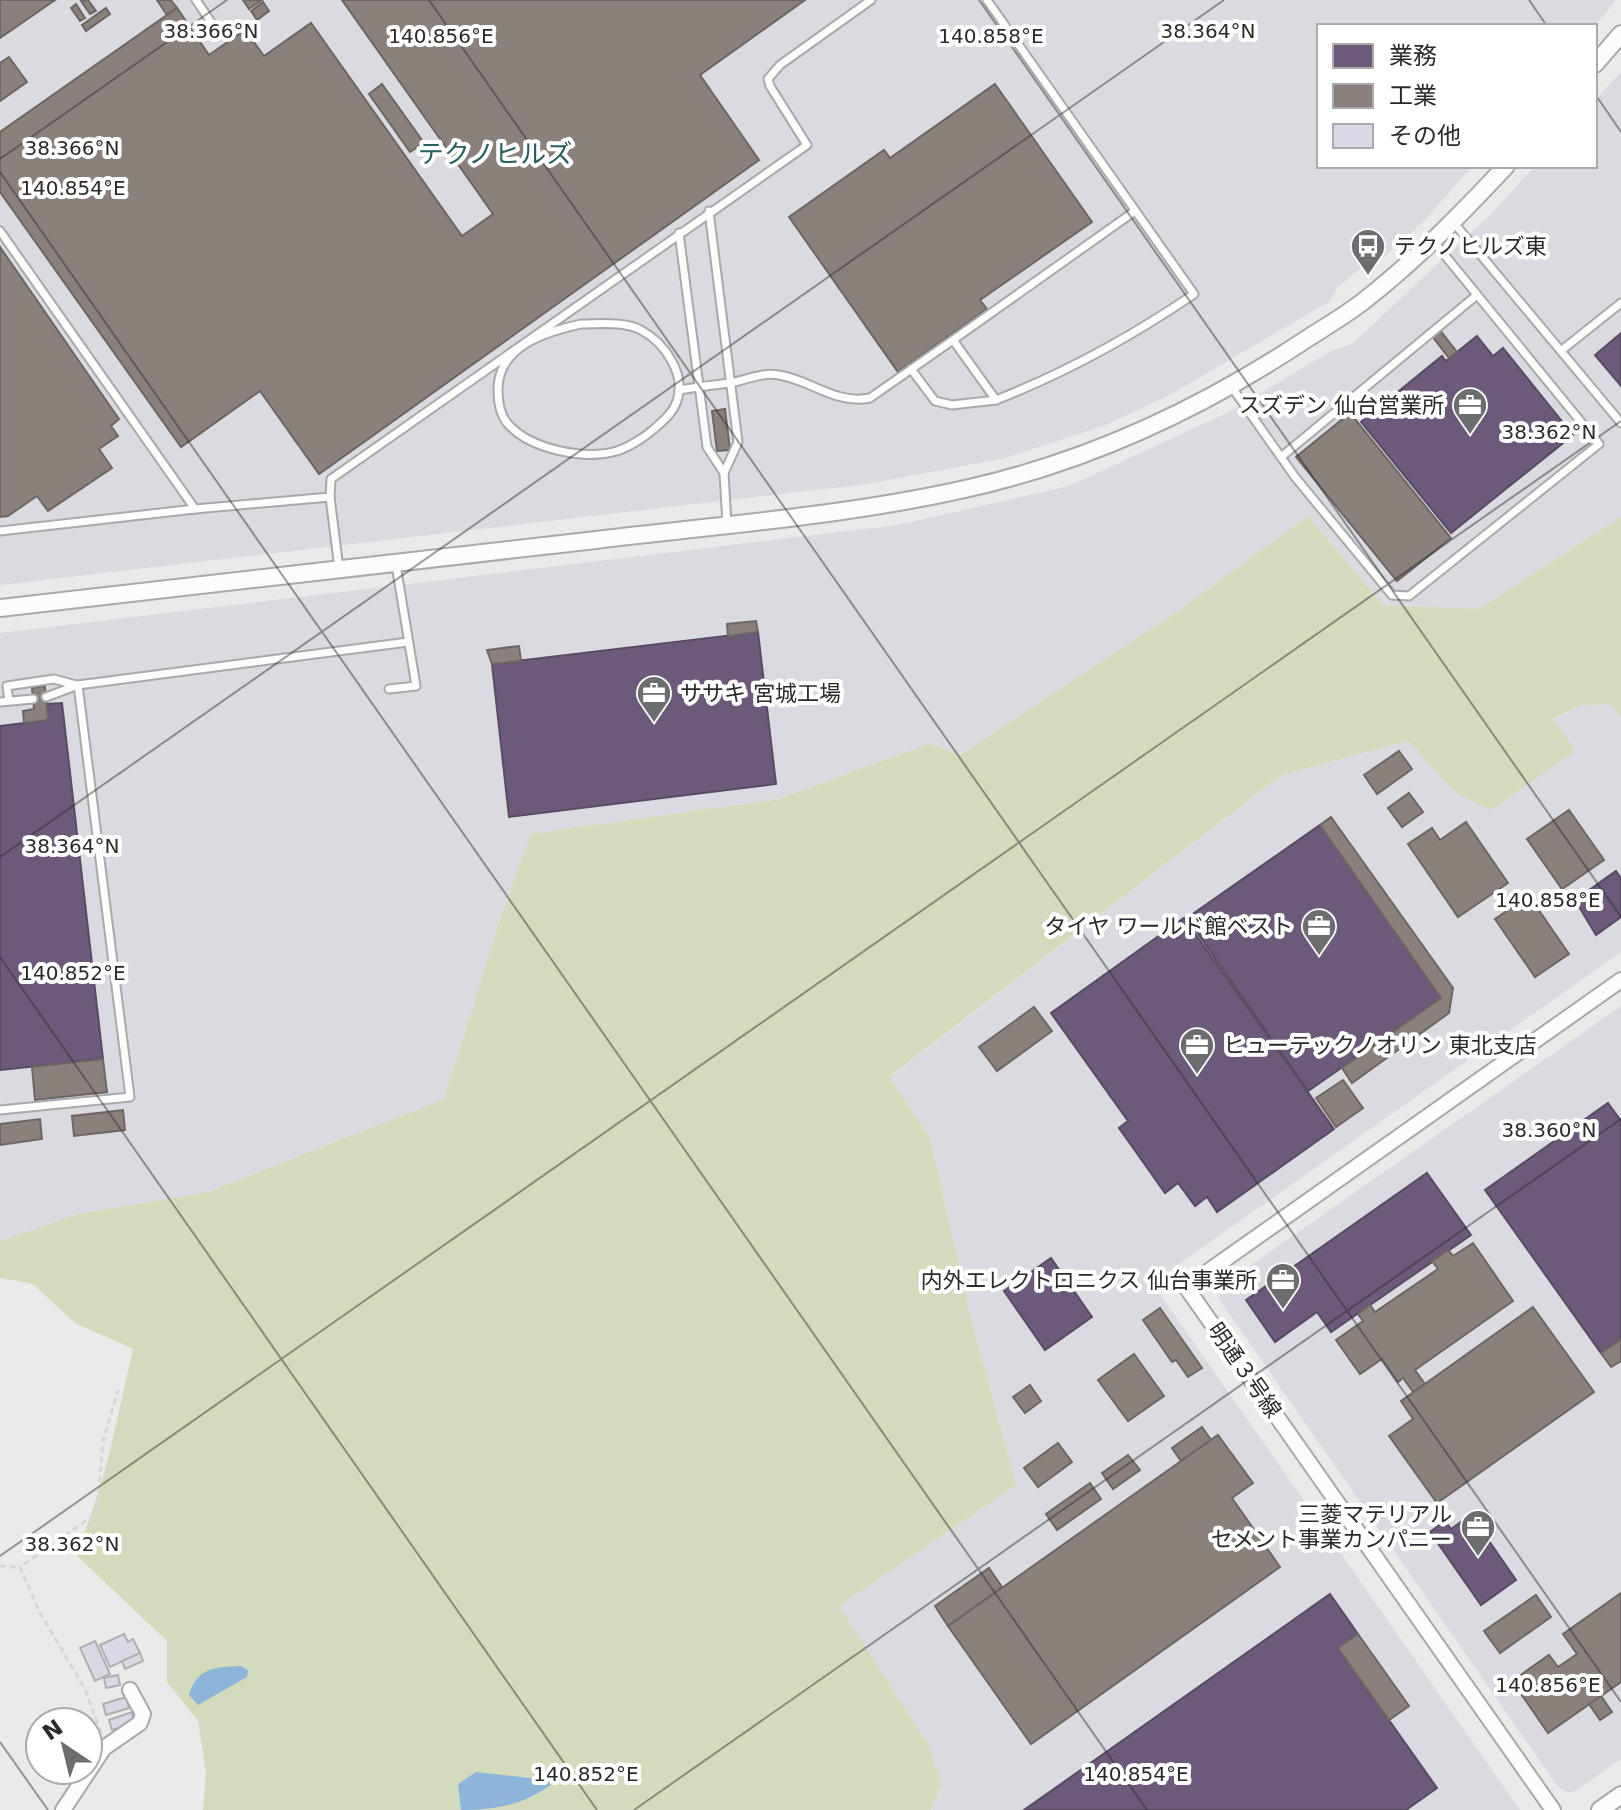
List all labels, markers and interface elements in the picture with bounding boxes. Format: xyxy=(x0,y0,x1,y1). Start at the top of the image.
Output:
text: 38.366°N xyxy=(164,19,258,43)
text: 38.364°N xyxy=(1161,19,1255,43)
text: 140.856°E xyxy=(388,24,494,48)
text: 140.858°E xyxy=(938,24,1044,48)
legend xyxy=(1317,24,1597,168)
text: 業務 xyxy=(1389,42,1437,70)
text: 工業 xyxy=(1389,82,1437,110)
text: その他 xyxy=(1389,122,1461,150)
text: 38.366°N xyxy=(25,136,119,160)
district label: テクノヒルズ xyxy=(418,139,572,169)
text: 140.854°E xyxy=(20,176,126,200)
bus stop icon: テクノヒルズ東 xyxy=(1349,227,1387,277)
place label: テクノヒルズ東 xyxy=(1394,234,1547,259)
office icon: スズデン 仙台営業所 xyxy=(1451,386,1489,436)
place label: スズデン 仙台営業所 xyxy=(1239,393,1444,418)
text: 38.362°N xyxy=(1502,420,1596,444)
office icon: ササキ 宮城工場 xyxy=(635,674,673,724)
place label: ササキ 宮城工場 xyxy=(680,681,841,706)
text: 38.364°N xyxy=(25,834,119,858)
text: 140.858°E xyxy=(1495,888,1601,912)
office icon: タイヤ ワールド館ベスト xyxy=(1300,907,1338,957)
place label: タイヤ ワールド館ベスト xyxy=(1044,914,1293,939)
text: 140.852°E xyxy=(20,961,126,985)
office icon: ヒューテックノオリン 東北支店 xyxy=(1178,1026,1216,1076)
place label: ヒューテックノオリン 東北支店 xyxy=(1223,1033,1537,1058)
text: 38.360°N xyxy=(1502,1118,1596,1142)
office icon: 内外エレクトロニクス 仙台事業所 xyxy=(1264,1261,1302,1311)
place label: 内外エレクトロニクス 仙台事業所 xyxy=(921,1268,1257,1293)
street label: 明通３号線 xyxy=(1203,1318,1286,1423)
place label: 三菱マテリアル セメント事業カンパニー xyxy=(1210,1502,1452,1552)
office icon: 三菱マテリアル セメント事業カンパニー xyxy=(1459,1508,1497,1558)
text: 38.362°N xyxy=(25,1532,119,1556)
text: 140.856°E xyxy=(1495,1673,1601,1697)
north arrow xyxy=(24,1706,104,1786)
text: N xyxy=(38,1715,68,1746)
text: 140.852°E xyxy=(533,1762,639,1786)
text: 140.854°E xyxy=(1083,1762,1189,1786)

